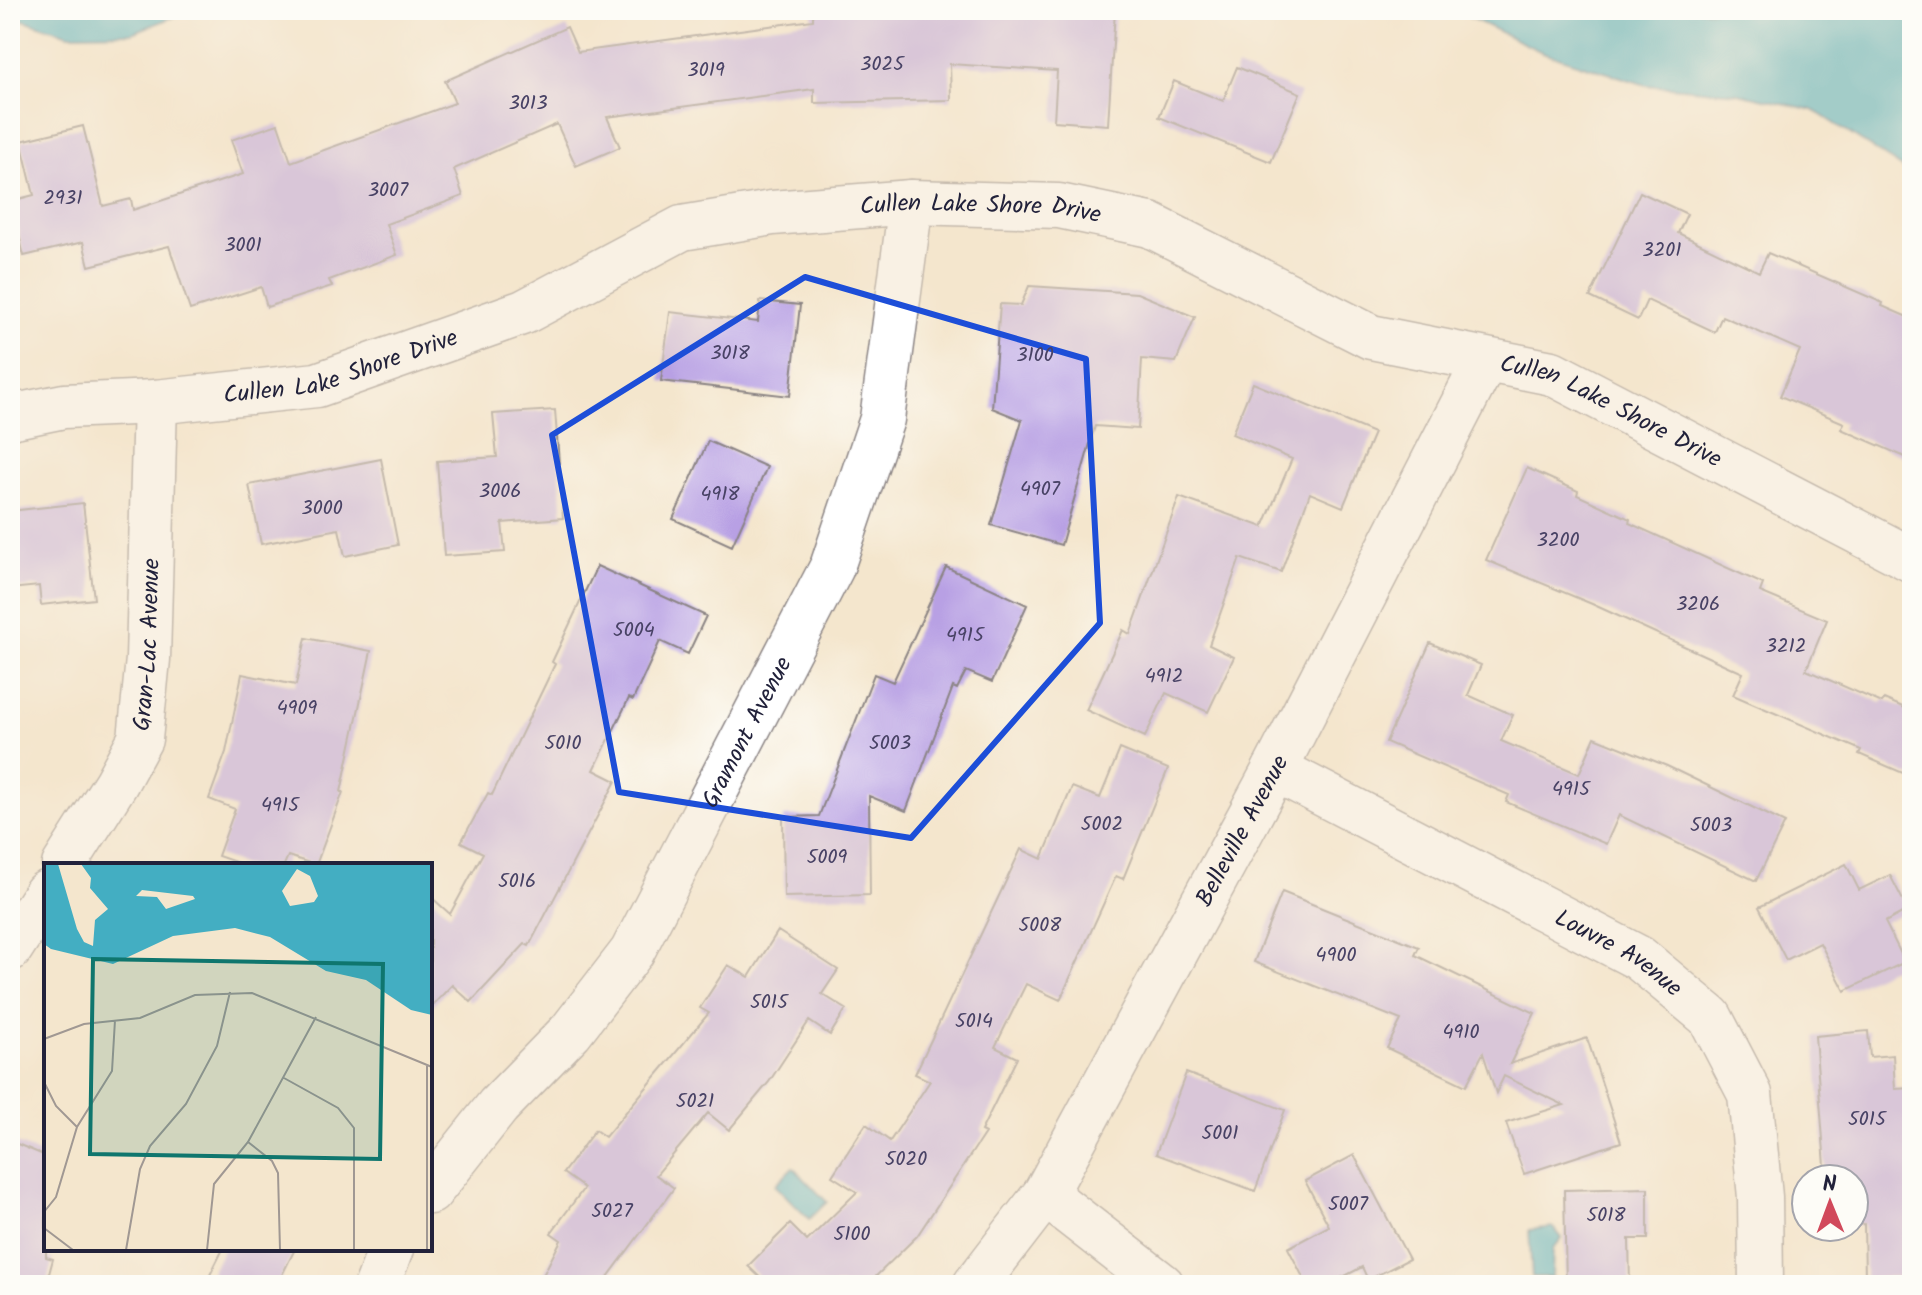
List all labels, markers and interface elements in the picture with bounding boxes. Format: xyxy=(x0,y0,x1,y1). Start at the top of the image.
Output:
house number: 3025 xyxy=(860,49,905,81)
house number: 3019 xyxy=(687,55,725,87)
house number: 3013 xyxy=(508,88,548,120)
house number: 3007 xyxy=(368,175,409,207)
house number: 2931 xyxy=(43,183,83,215)
street label: Cullen Lake Shore Drive xyxy=(859,184,1105,235)
house number: 3001 xyxy=(224,230,262,262)
house number: 3201 xyxy=(1642,235,1682,267)
street label: Cullen Lake Shore Drive xyxy=(222,319,464,416)
house number: 3018 xyxy=(710,338,751,370)
house number: 3100 xyxy=(1016,340,1054,372)
street label: Cullen Lake Shore Drive xyxy=(1496,345,1729,479)
house number: 4907 xyxy=(1020,474,1061,506)
house number: 3006 xyxy=(479,476,521,508)
house number: 4918 xyxy=(700,479,741,511)
house number: 3000 xyxy=(301,493,343,525)
house number: 3200 xyxy=(1536,525,1580,557)
street label: Gran-Lac Avenue xyxy=(123,557,172,733)
house number: 3206 xyxy=(1676,589,1720,621)
house number: 5004 xyxy=(613,615,655,647)
house number: 4915 xyxy=(946,620,985,652)
house number: 3212 xyxy=(1766,631,1806,663)
street label: Gramont Avenue xyxy=(692,650,803,815)
house number: 4912 xyxy=(1145,661,1183,693)
house number: 4909 xyxy=(277,693,318,725)
house number: 5010 xyxy=(544,728,582,760)
house number: 5003 xyxy=(869,728,911,760)
street label: Belleville Avenue xyxy=(1186,748,1300,914)
house number: 4915 xyxy=(1552,774,1591,806)
house number: 4915 xyxy=(261,790,300,822)
house number: 5002 xyxy=(1081,809,1123,841)
house number: 5003 xyxy=(1690,810,1732,842)
house number: 5009 xyxy=(807,842,847,874)
inset map xyxy=(44,863,432,1251)
house number: 5016 xyxy=(498,866,536,898)
street label: Louvre Avenue xyxy=(1547,899,1691,1008)
house number: 5008 xyxy=(1019,910,1062,942)
house number: 4900 xyxy=(1316,940,1356,972)
house number: 5015 xyxy=(750,987,789,1019)
house number: 5014 xyxy=(955,1006,993,1038)
house number: 4910 xyxy=(1442,1017,1480,1049)
house number: 5021 xyxy=(676,1086,714,1118)
house number: 5015 xyxy=(1848,1104,1887,1136)
house number: 5001 xyxy=(1201,1118,1239,1150)
house number: 5020 xyxy=(885,1144,927,1176)
north arrow xyxy=(1790,1163,1870,1243)
text: N xyxy=(1822,1168,1837,1203)
house number: 5007 xyxy=(1328,1189,1369,1221)
house number: 5027 xyxy=(591,1196,634,1228)
house number: 5018 xyxy=(1586,1200,1626,1232)
house number: 5100 xyxy=(833,1219,871,1251)

